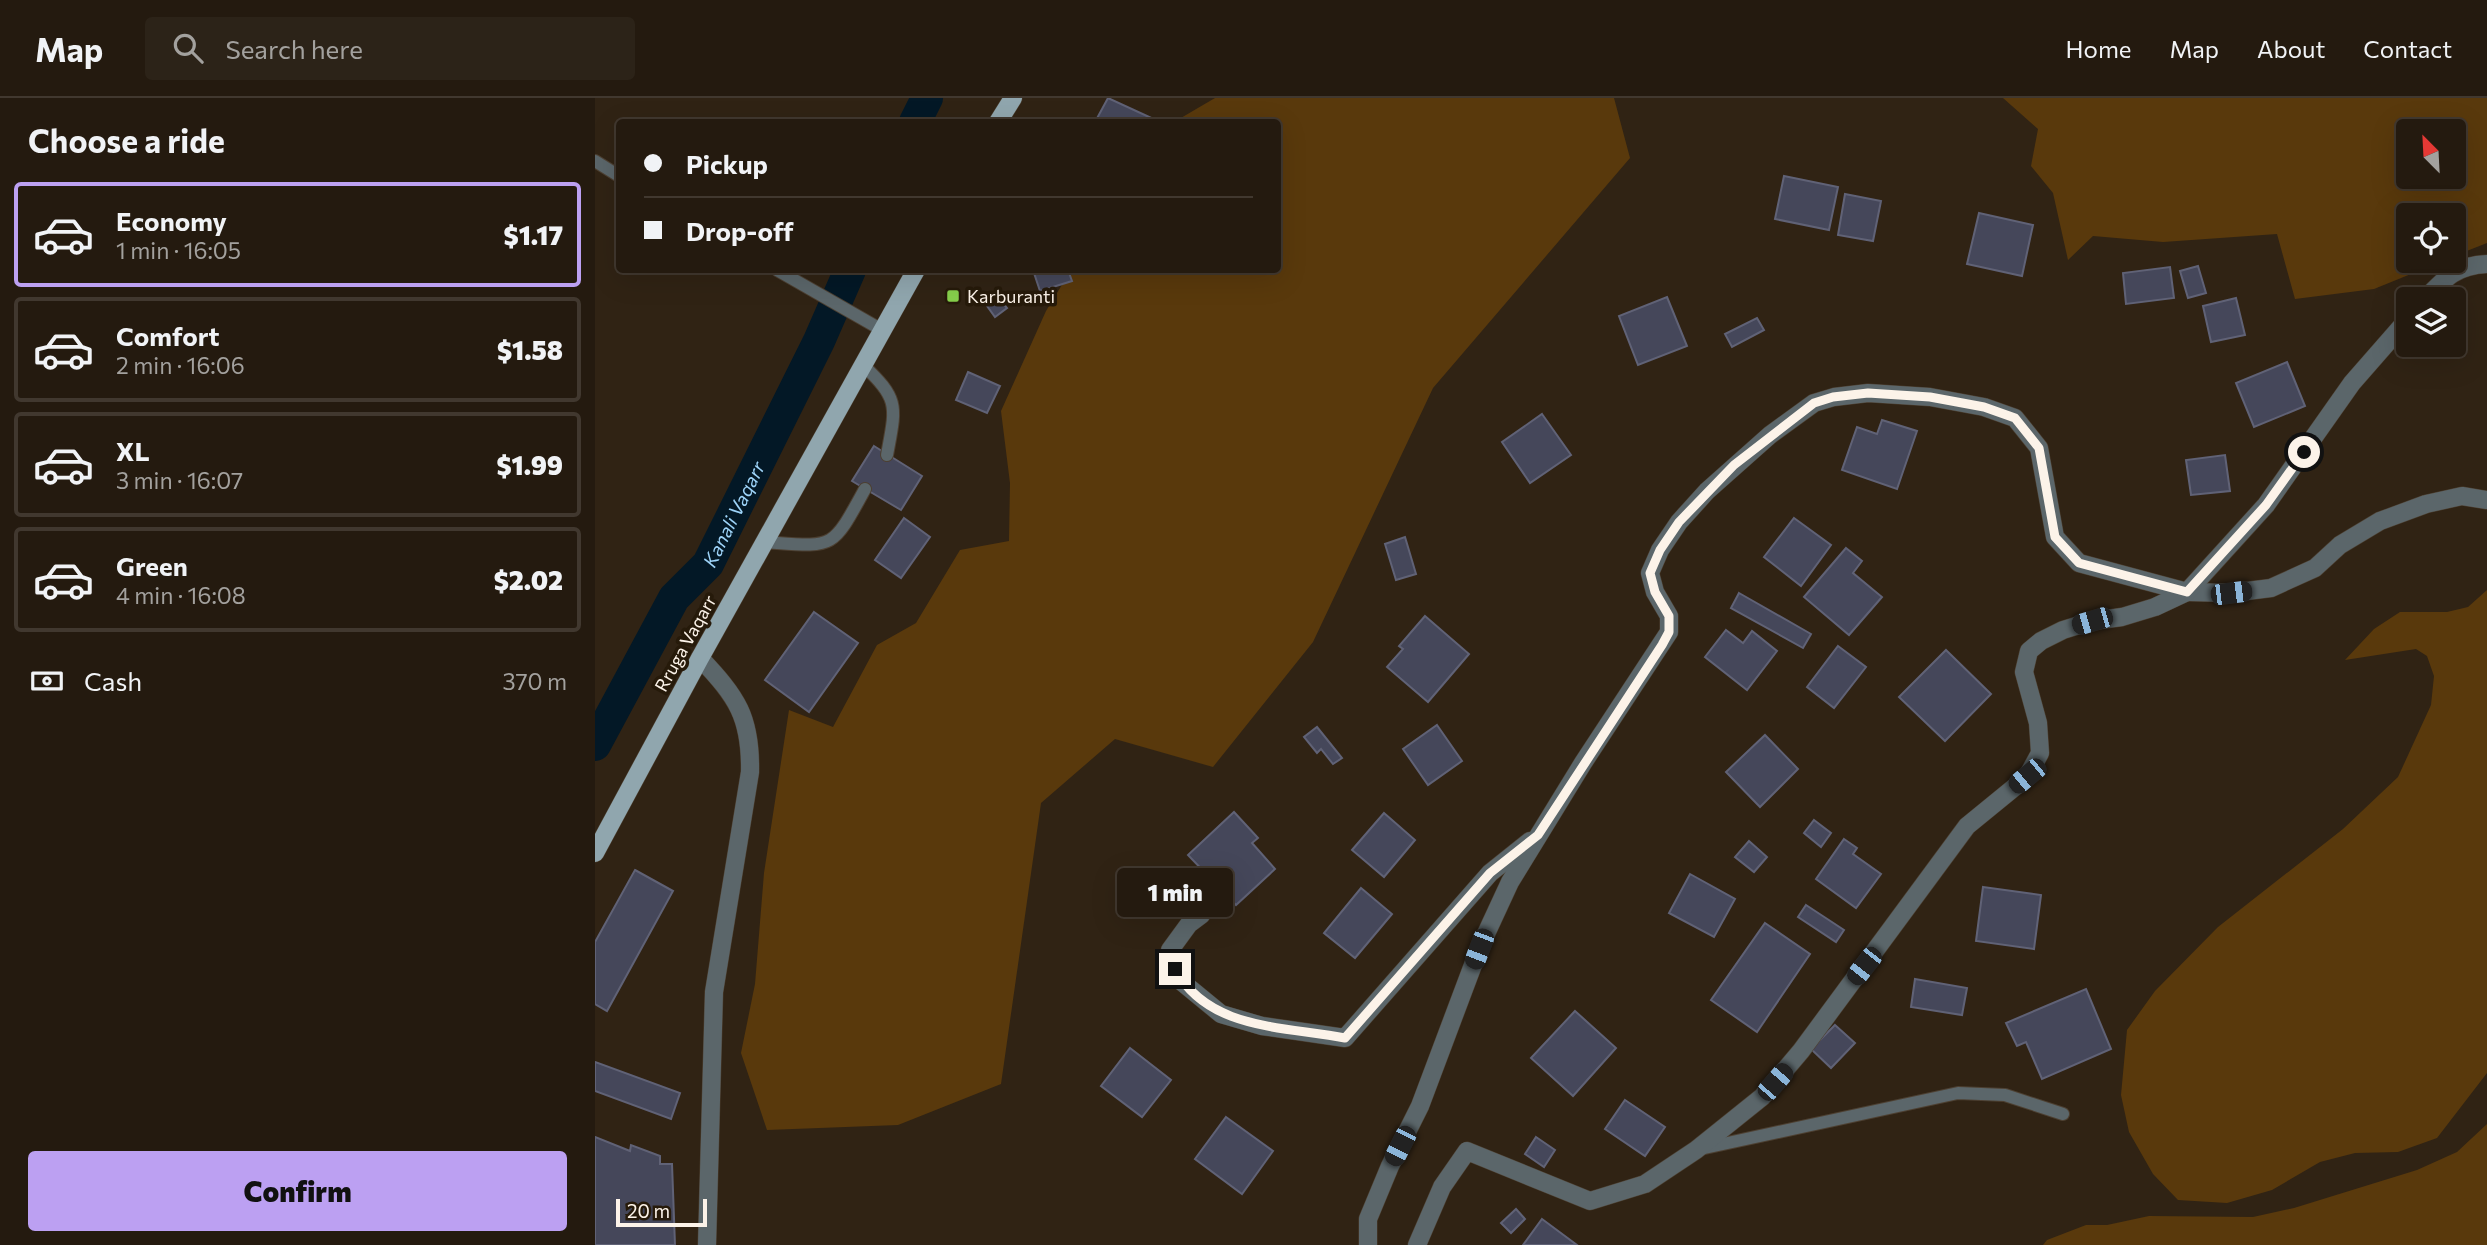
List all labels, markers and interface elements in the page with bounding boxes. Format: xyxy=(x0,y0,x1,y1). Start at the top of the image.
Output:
search box xyxy=(145,17,635,80)
text: Map xyxy=(35,28,103,69)
icon: search xyxy=(169,29,207,67)
text: Search here xyxy=(225,33,363,64)
text: Home xyxy=(2066,34,2132,63)
text: Map xyxy=(2170,34,2219,63)
text: About xyxy=(2257,34,2325,63)
text: Contact xyxy=(2363,34,2452,63)
north arrow xyxy=(2396,119,2466,189)
map controls xyxy=(2396,119,2466,357)
text: Choose a ride xyxy=(28,120,225,160)
text: Pickup xyxy=(686,148,768,179)
icon: car xyxy=(32,203,95,266)
button: locate xyxy=(2396,203,2466,273)
text: Economy xyxy=(116,205,227,236)
text: Drop-off xyxy=(686,215,793,246)
text: $1.17 xyxy=(504,219,563,250)
text: 1 min · 16:05 xyxy=(116,236,241,264)
place label: Karburanti xyxy=(967,285,1055,307)
button: layers xyxy=(2396,287,2466,357)
marker: Karburanti xyxy=(945,288,961,304)
icon: car xyxy=(32,318,95,381)
text: Comfort xyxy=(116,320,219,351)
text: $1.58 xyxy=(497,334,563,365)
text: 2 min · 16:06 xyxy=(116,351,245,379)
icon: car xyxy=(32,433,95,496)
text: XL xyxy=(116,435,150,466)
route start xyxy=(2288,436,2320,468)
text: $1.99 xyxy=(496,449,563,480)
water label: Kanali Vaqarr xyxy=(697,456,770,570)
text: 3 min · 16:07 xyxy=(116,466,243,494)
icon: car xyxy=(32,548,95,611)
text: Green xyxy=(116,550,188,581)
text: $2.02 xyxy=(494,564,563,595)
car xyxy=(2209,580,2254,606)
text: 4 min · 16:08 xyxy=(116,581,246,609)
street label: Rruga Vaqarr xyxy=(649,591,721,695)
car xyxy=(2069,605,2116,637)
icon: cash xyxy=(28,662,66,700)
text: Cash xyxy=(84,665,142,696)
text: 370 m xyxy=(502,667,567,695)
car xyxy=(2005,754,2050,798)
callout: 1 min xyxy=(1117,868,1233,916)
text: 1 min xyxy=(1147,878,1203,906)
car xyxy=(1462,926,1497,972)
car xyxy=(1843,943,1886,989)
route end xyxy=(1159,953,1191,985)
car xyxy=(1754,1059,1797,1105)
car xyxy=(1382,1123,1419,1169)
button: Confirm xyxy=(28,1151,567,1231)
scale bar xyxy=(616,1196,707,1228)
text: 20 m xyxy=(627,1199,670,1222)

